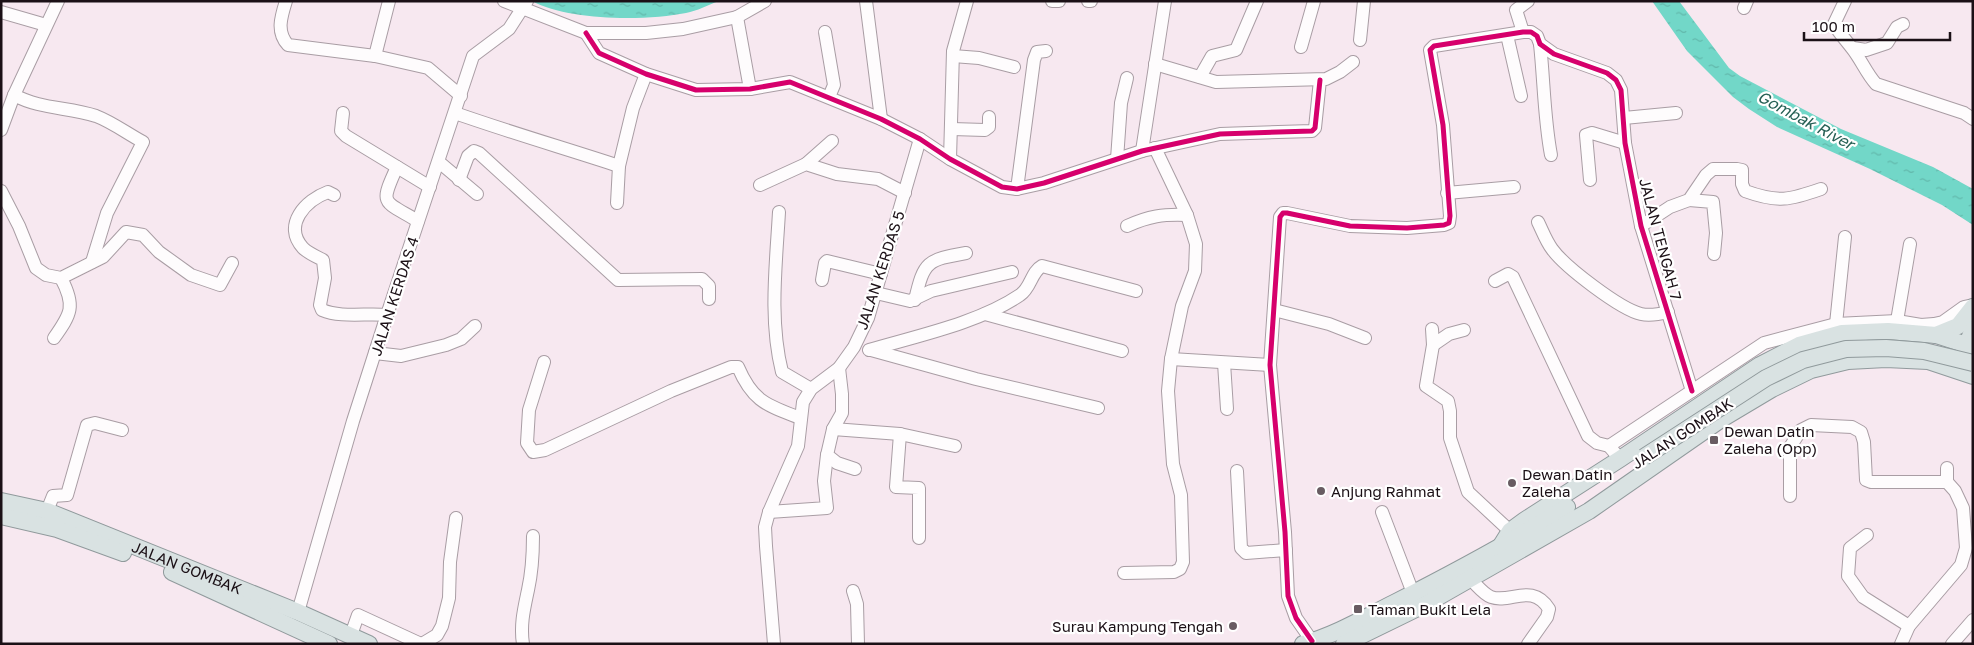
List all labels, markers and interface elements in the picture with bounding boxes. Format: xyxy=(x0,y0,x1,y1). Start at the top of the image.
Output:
scale bar xyxy=(1804,10,1950,42)
text: 100 m xyxy=(1812,17,1855,35)
water label: Gombak River xyxy=(1754,86,1860,155)
street label: JALAN TENGAH 7 xyxy=(1636,176,1686,302)
street label: JALAN KERDAS 5 xyxy=(852,208,908,332)
street label: JALAN KERDAS 4 xyxy=(366,234,422,358)
street label: JALAN GOMBAK xyxy=(1628,394,1736,472)
place label: Dewan Datin Zaleha (Opp) xyxy=(1724,422,1817,457)
marker: Dewan Datin Zaleha (Opp) xyxy=(1708,434,1720,446)
place label: Dewan Datin Zaleha xyxy=(1522,465,1612,500)
marker: Dewan Datin Zaleha xyxy=(1506,477,1518,489)
place label: Anjung Rahmat xyxy=(1331,482,1441,500)
marker: Anjung Rahmat xyxy=(1315,485,1327,497)
street label: JALAN GOMBAK xyxy=(129,537,245,598)
place label: Taman Bukit Lela xyxy=(1368,600,1491,618)
marker: Taman Bukit Lela xyxy=(1352,603,1364,615)
place label: Surau Kampung Tengah xyxy=(1052,617,1223,635)
marker: Surau Kampung Tengah xyxy=(1227,620,1239,632)

